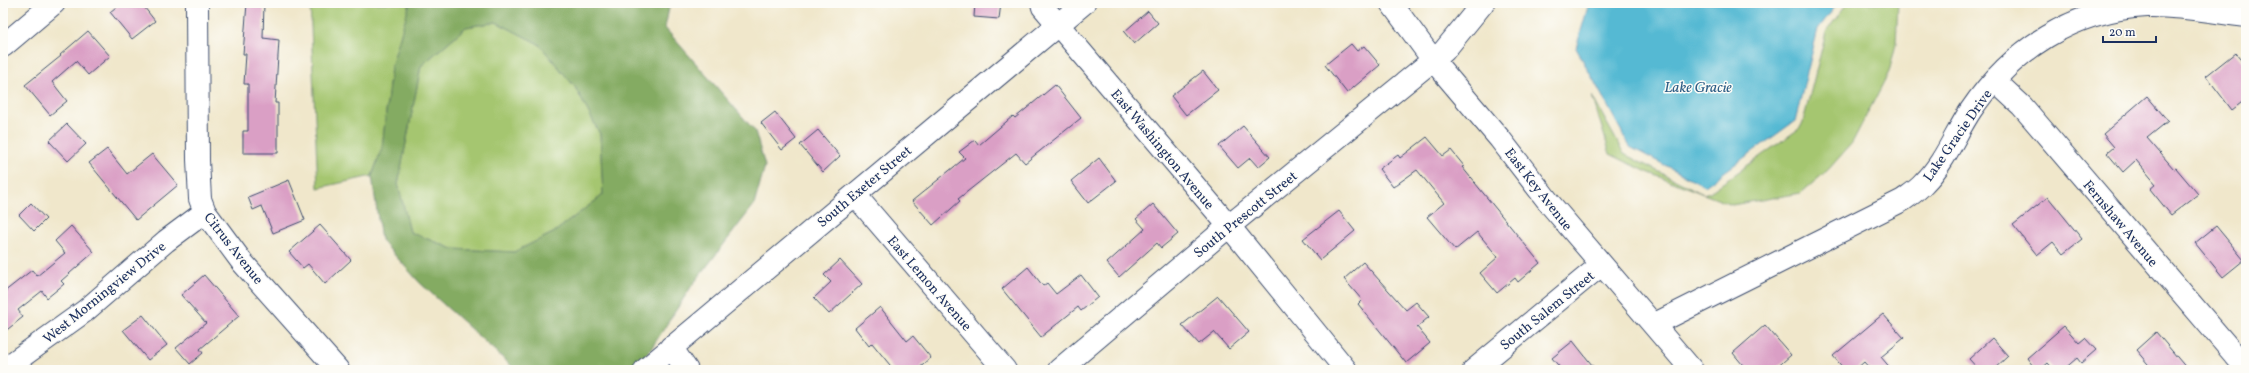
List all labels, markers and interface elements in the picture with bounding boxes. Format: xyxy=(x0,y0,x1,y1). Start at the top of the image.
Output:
scale bar xyxy=(2103,18,2156,44)
text: 20 m xyxy=(2109,25,2136,41)
water label: Lake Gracie xyxy=(1664,78,1732,99)
street label: East Washington Avenue xyxy=(1106,86,1218,215)
street label: Lake Gracie Drive xyxy=(1919,86,1997,186)
street label: South Exeter Street xyxy=(814,142,916,232)
street label: East Key Avenue xyxy=(1499,145,1576,236)
street label: South Prescott Street xyxy=(1190,167,1302,263)
street label: Fernshaw Avenue xyxy=(2078,177,2162,272)
street label: Citrus Avenue xyxy=(199,209,267,289)
street label: East Lemon Avenue xyxy=(882,232,976,336)
street label: West Morningview Drive xyxy=(40,237,171,349)
street label: South Salem Street xyxy=(1497,267,1599,355)

